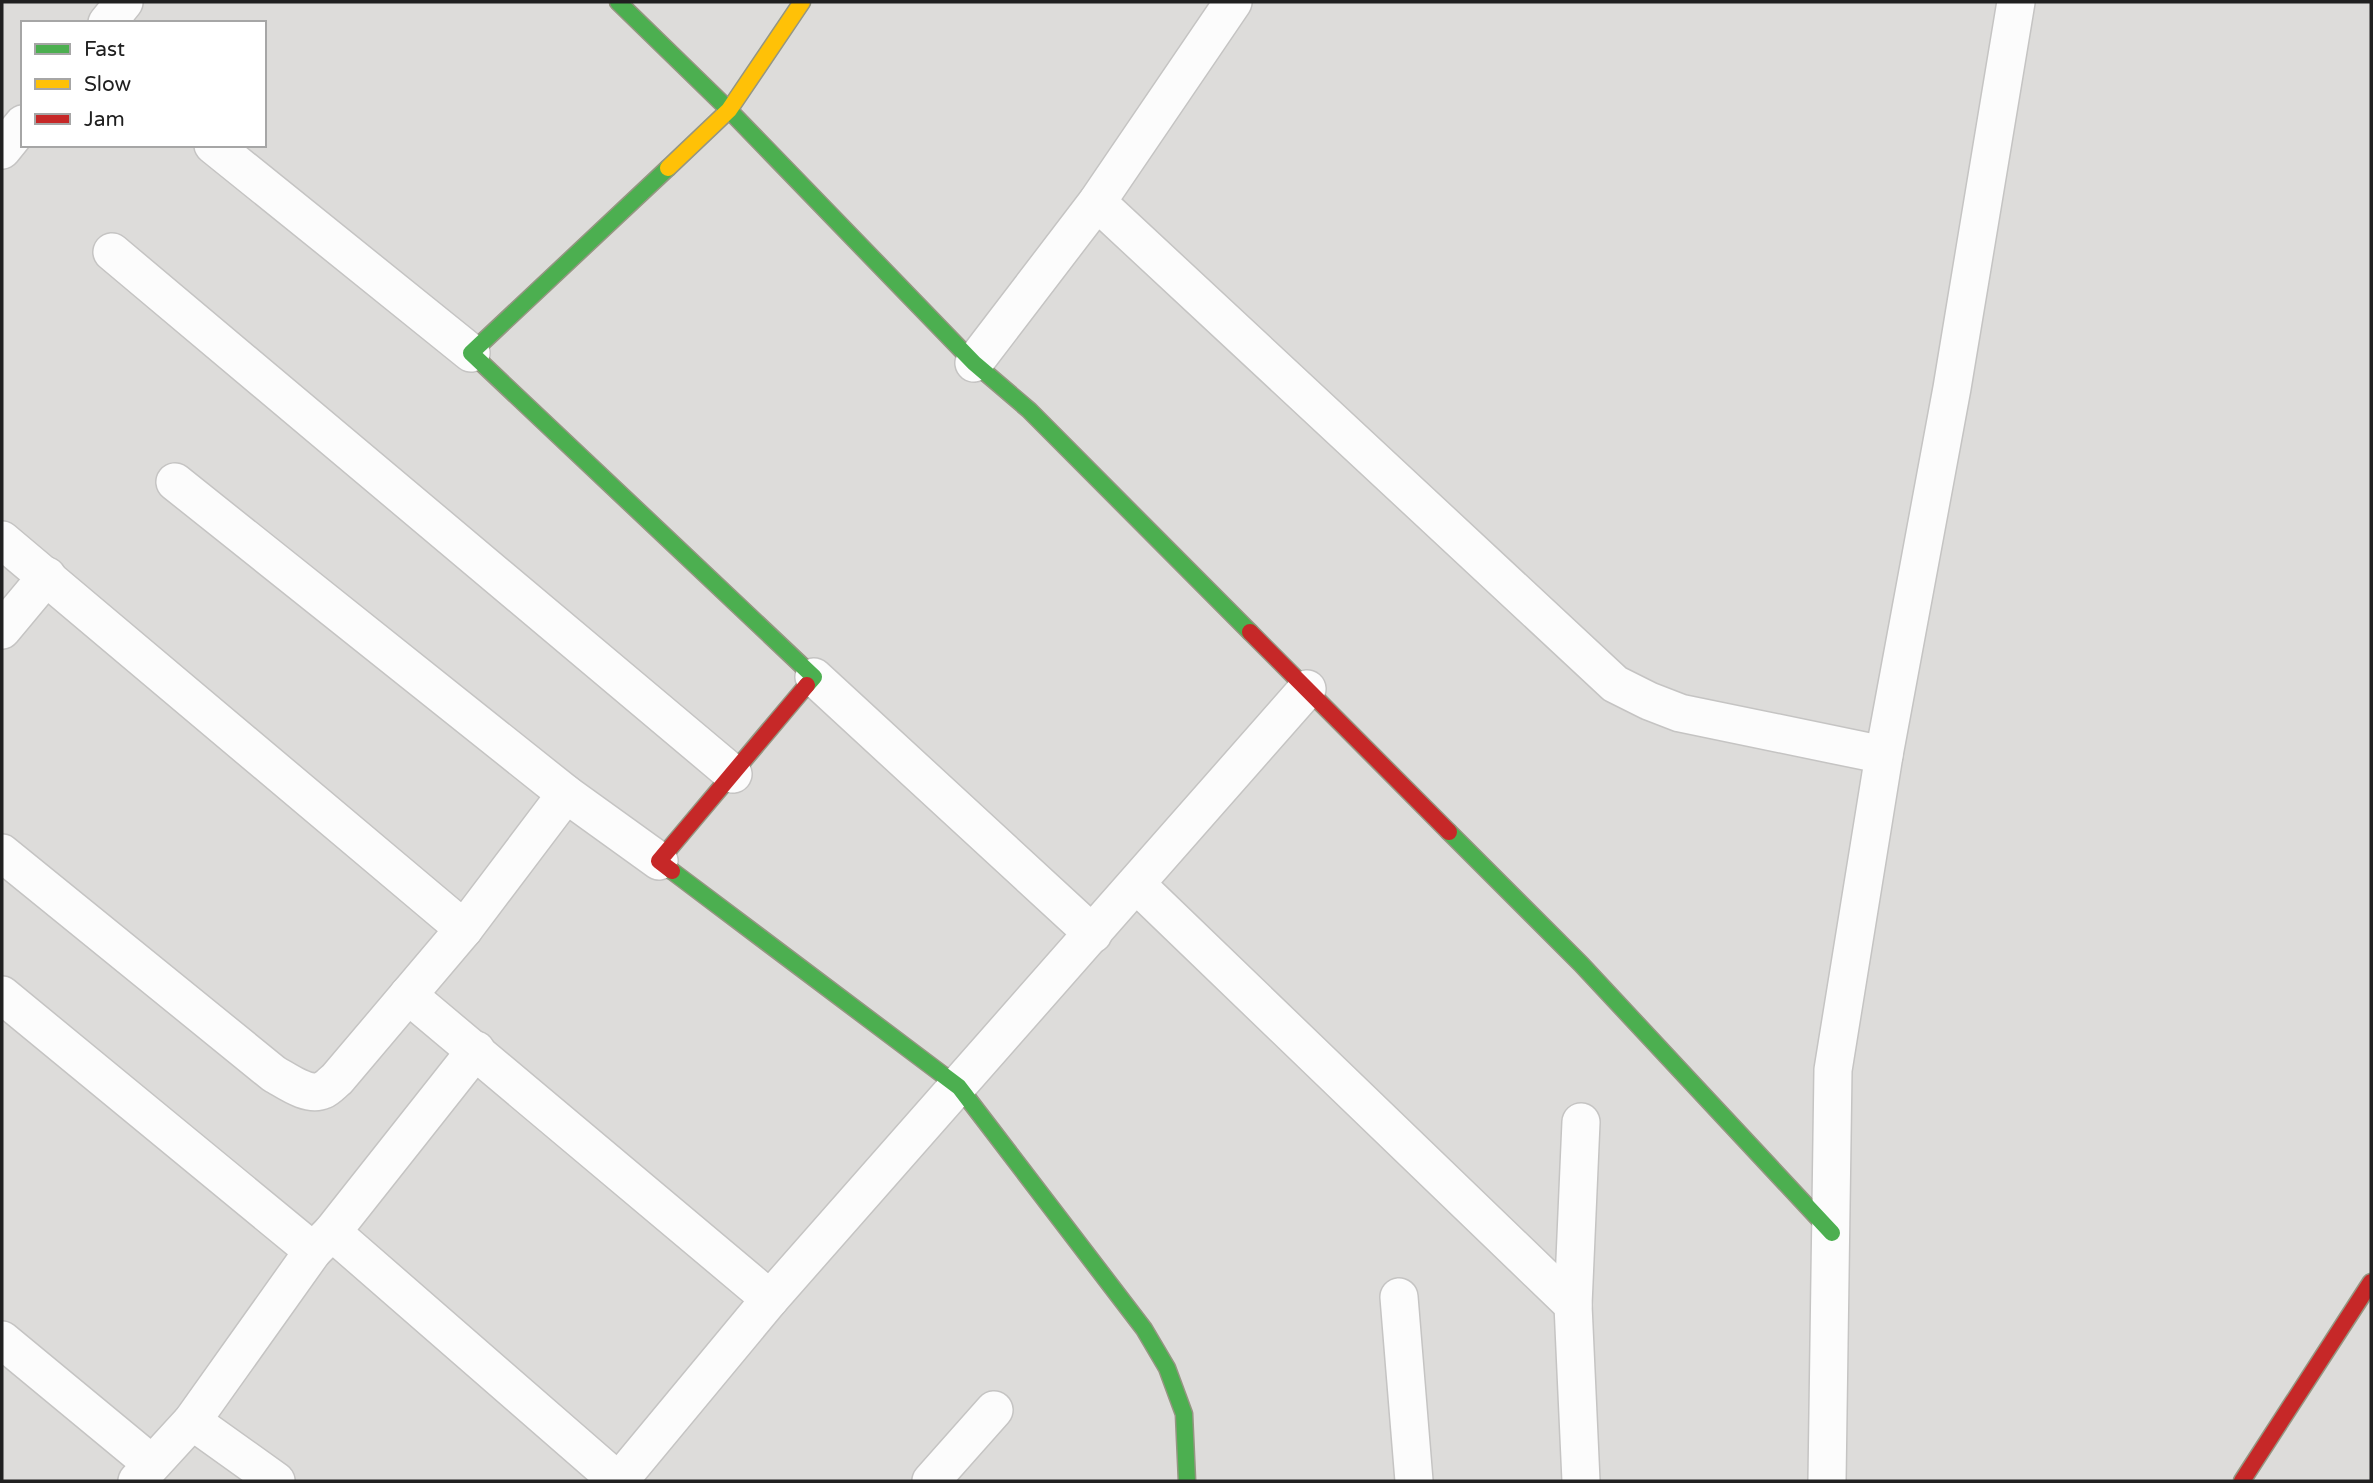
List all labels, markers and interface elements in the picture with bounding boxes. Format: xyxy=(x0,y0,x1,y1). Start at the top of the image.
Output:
legend xyxy=(21,21,266,147)
text: Fast xyxy=(84,37,125,62)
text: Slow xyxy=(84,72,132,97)
text: Jam xyxy=(84,107,125,132)

